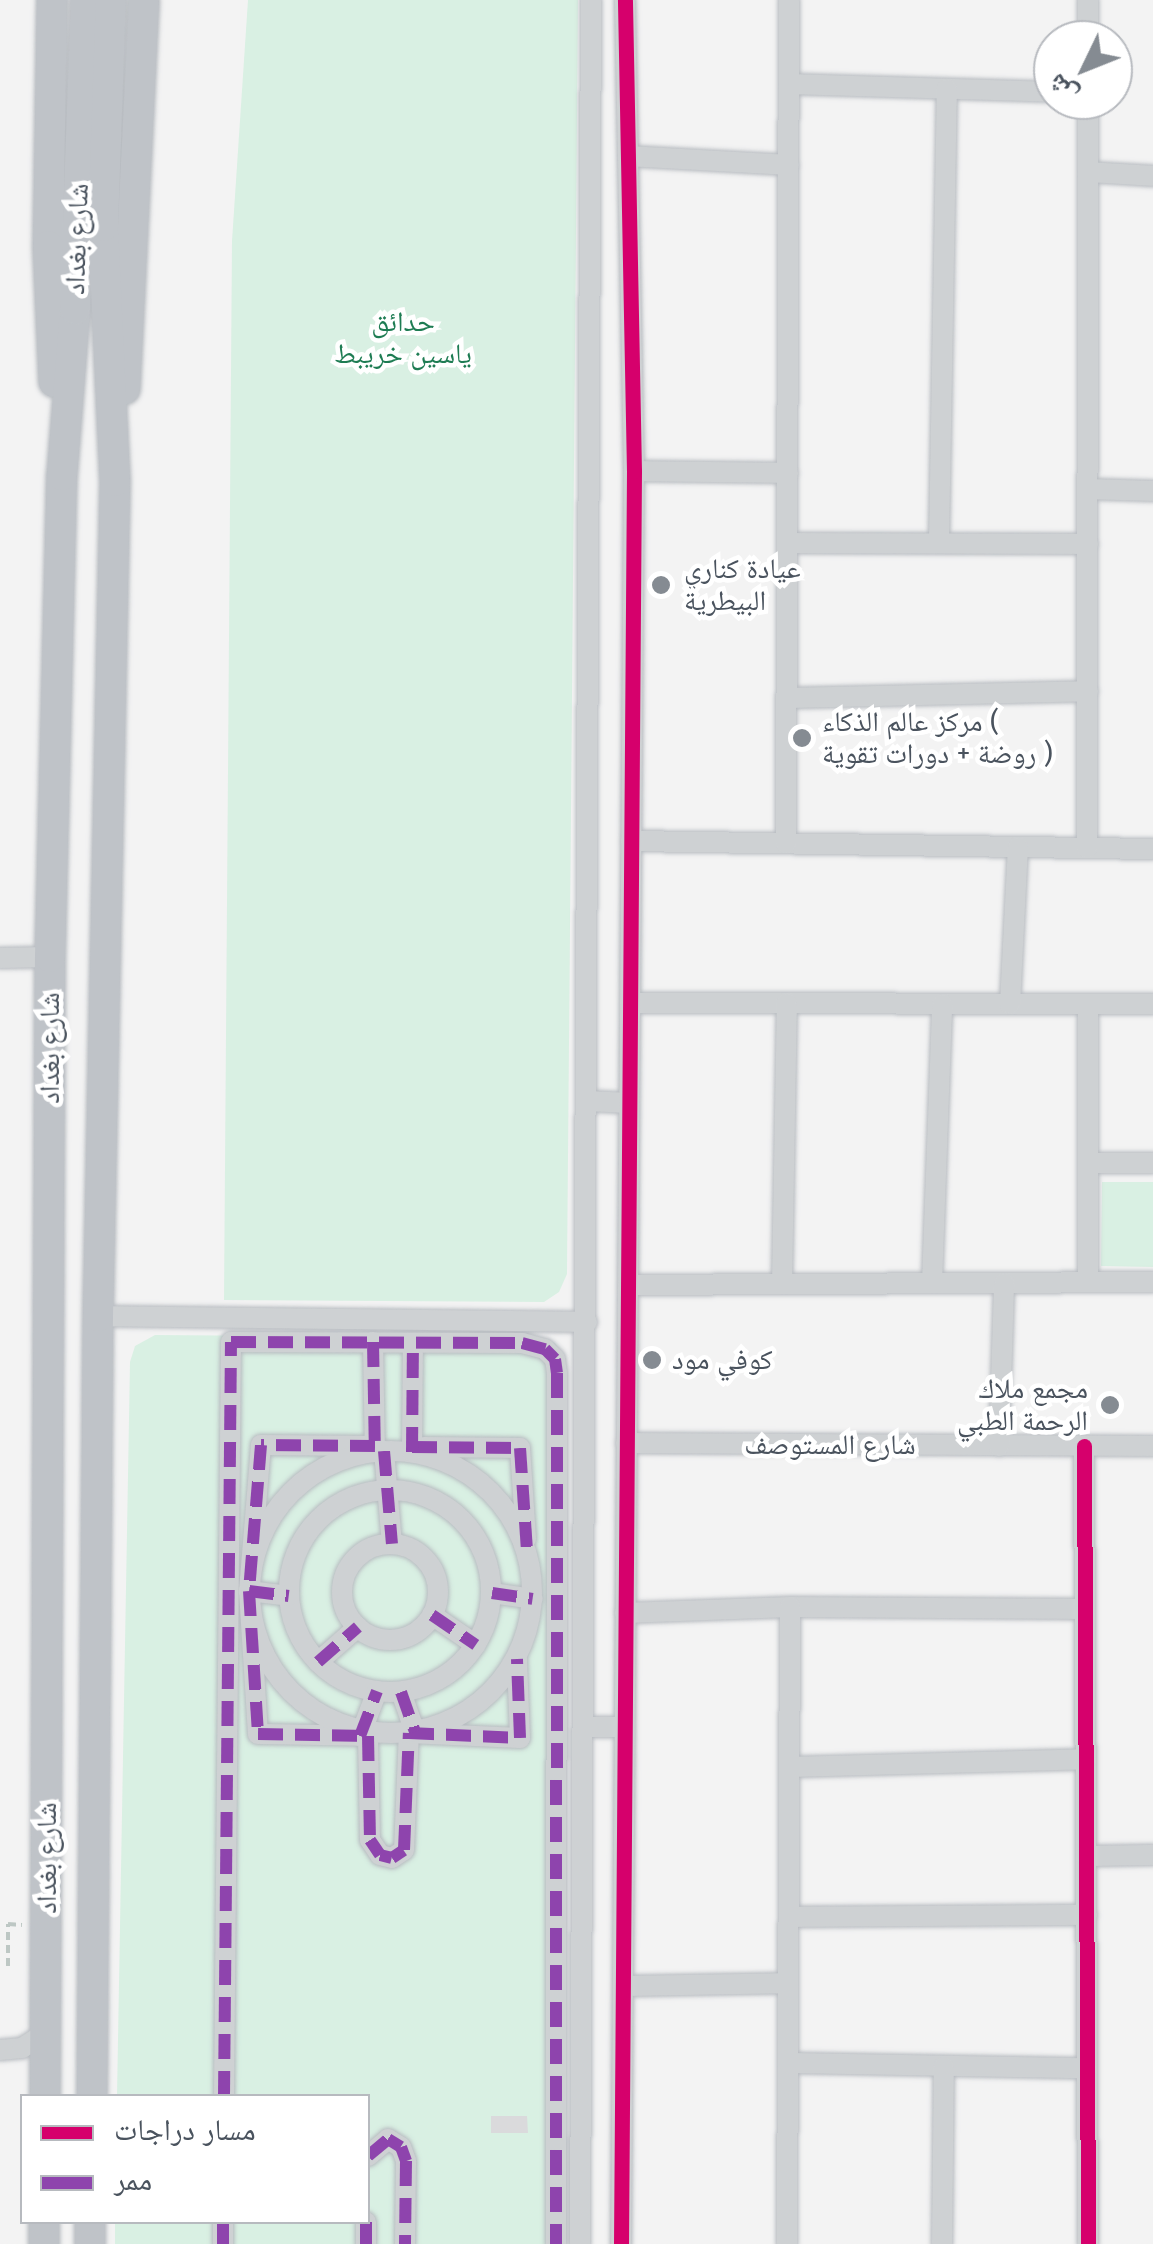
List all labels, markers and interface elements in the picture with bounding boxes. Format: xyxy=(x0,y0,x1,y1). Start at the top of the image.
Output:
north arrow xyxy=(1033,20,1133,120)
text: ش xyxy=(1040,67,1084,112)
street label: شارع بغداد xyxy=(58,183,96,295)
park label: حدائق ياسين خريبط xyxy=(334,305,472,371)
place label: عيادة كناري البيطرية xyxy=(684,552,801,618)
marker: عيادة كناري البيطرية xyxy=(648,572,674,598)
place label: مركز عالم الذكاء ( روضة + دورات تقوية ) xyxy=(822,705,1053,771)
marker: مركز عالم الذكاء ( روضة + دورات تقوية ) xyxy=(791,727,813,749)
street label: شارع بغداد xyxy=(33,992,67,1104)
place label: كوفي مود xyxy=(672,1343,773,1377)
marker: كوفي مود xyxy=(641,1349,663,1371)
place label: مجمع ملاك الرحمة الطبي xyxy=(957,1372,1088,1438)
marker: مجمع ملاك الرحمة الطبي xyxy=(1097,1392,1123,1418)
street label: شارع المستوصف xyxy=(744,1428,916,1462)
street label: شارع بغداد xyxy=(30,1802,64,1914)
legend xyxy=(20,2094,370,2224)
text: مسار دراجات xyxy=(114,2112,256,2148)
text: ممر xyxy=(114,2162,152,2198)

